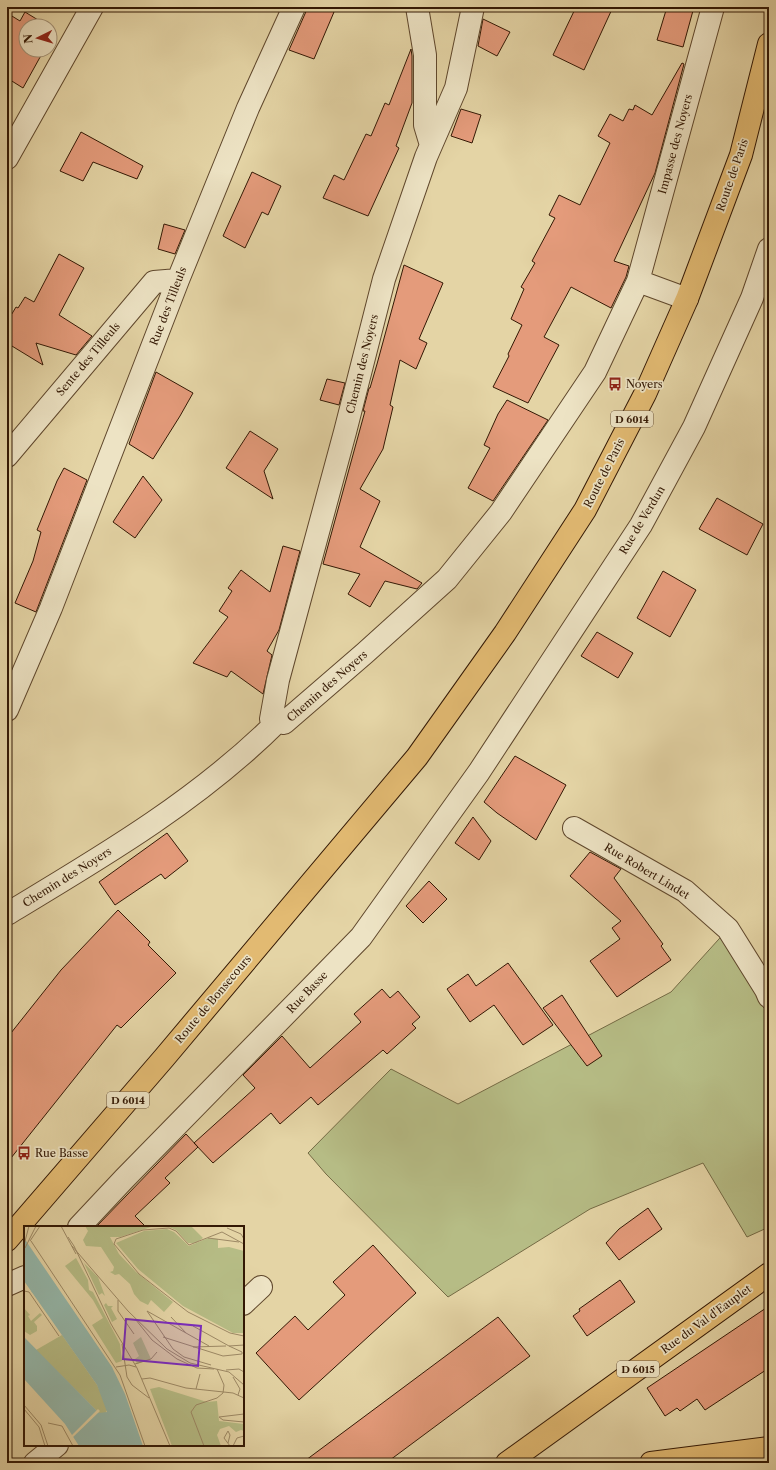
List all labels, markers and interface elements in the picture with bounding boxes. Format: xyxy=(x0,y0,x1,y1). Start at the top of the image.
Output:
north arrow xyxy=(18,18,58,58)
text: N xyxy=(21,33,35,44)
street label: Impasse des Noyers xyxy=(655,92,695,195)
street label: Route de Paris xyxy=(713,137,751,213)
street label: Rue des Tilleuls xyxy=(147,264,190,347)
street label: Chemin des Noyers xyxy=(343,313,381,415)
street label: Sente des Tilleuls xyxy=(53,319,123,399)
bus stop icon: Noyers xyxy=(607,376,623,392)
place label: Noyers xyxy=(626,377,663,391)
road number: D 6014 xyxy=(611,411,653,427)
street label: Route de Paris xyxy=(581,436,628,510)
street label: Rue de Verdun xyxy=(616,483,668,557)
street label: Chemin des Noyers xyxy=(284,647,370,725)
street label: Rue Robert Lindet xyxy=(602,840,692,902)
street label: Chemin des Noyers xyxy=(20,844,114,910)
street label: Route de Bonsecours xyxy=(172,952,254,1046)
street label: Rue Basse xyxy=(284,968,330,1016)
road number: D 6014 xyxy=(107,1092,149,1108)
bus stop icon: Rue Basse xyxy=(16,1145,32,1161)
place label: Rue Basse xyxy=(35,1146,88,1160)
inset map xyxy=(24,1226,244,1446)
street label: Rue du Val d'Eauplet xyxy=(658,1281,754,1356)
road number: D 6015 xyxy=(617,1361,659,1377)

